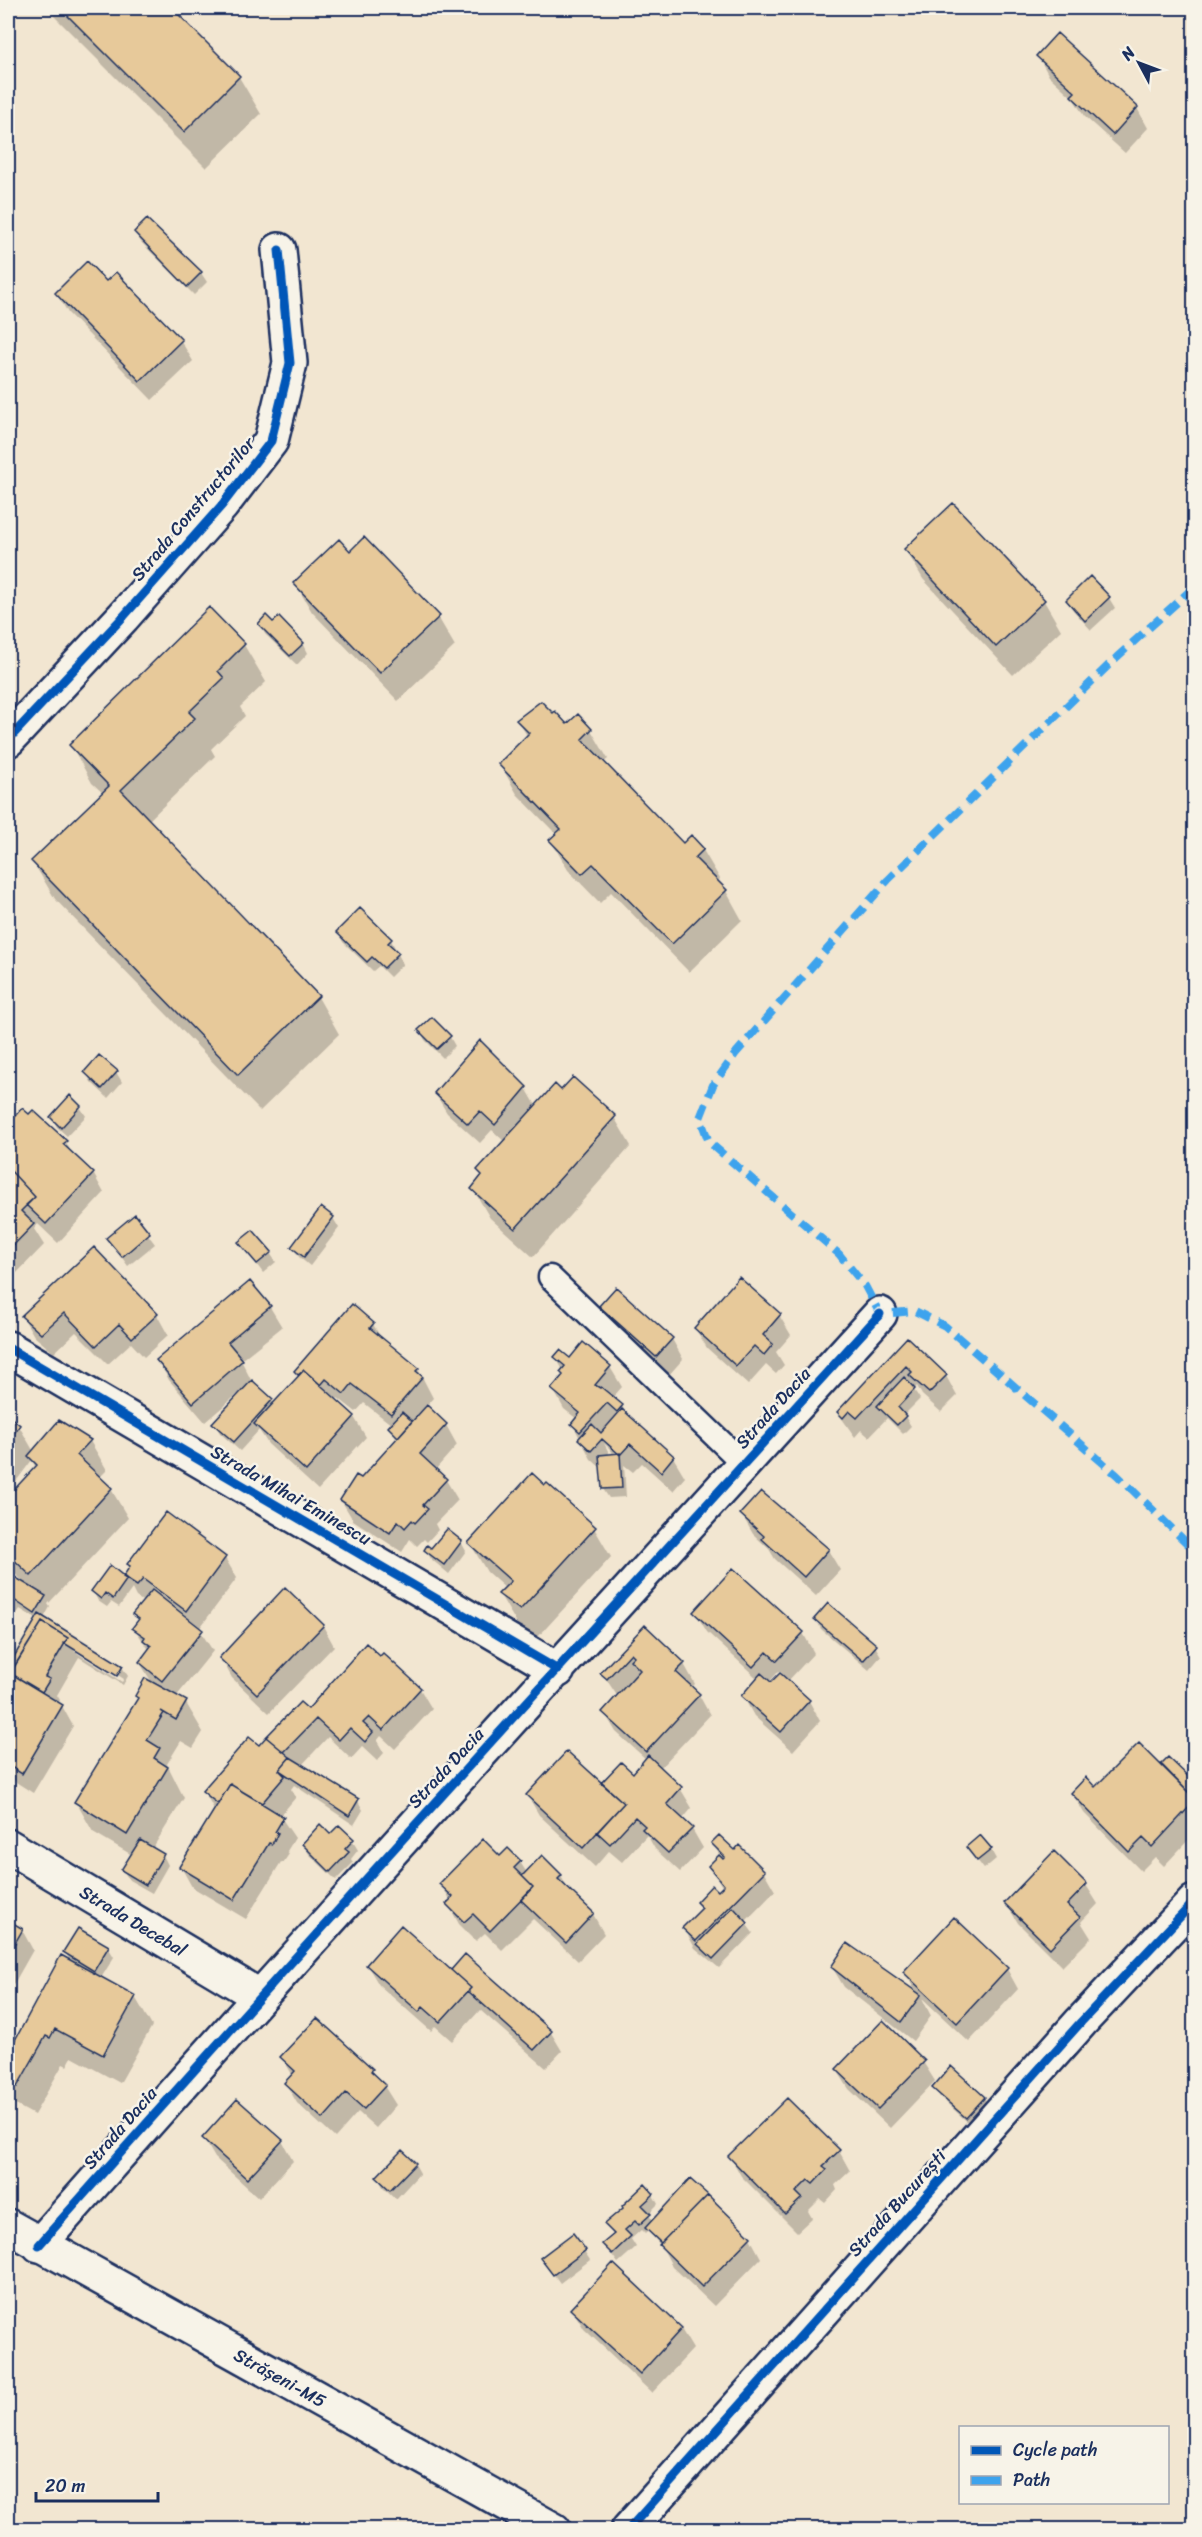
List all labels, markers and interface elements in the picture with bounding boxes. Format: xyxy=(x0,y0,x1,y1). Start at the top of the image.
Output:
north arrow xyxy=(1109,33,1169,93)
text: N xyxy=(1113,39,1143,68)
street label: Strada Constructorilor xyxy=(123,428,264,588)
street label: Strada Dacia xyxy=(727,1359,820,1456)
street label: Strada Mihai Eminescu xyxy=(205,1436,378,1554)
street label: Strada Dacia xyxy=(400,1719,493,1816)
street label: Strada Decebal xyxy=(73,1876,194,1966)
street label: Strada Dacia xyxy=(75,2078,166,2177)
street label: Strada București xyxy=(840,2141,955,2264)
street label: Strășeni-M5 xyxy=(228,2339,332,2417)
legend xyxy=(959,2426,1169,2504)
text: Cycle path xyxy=(1013,2434,1097,2466)
text: Path xyxy=(1013,2464,1050,2496)
scale bar xyxy=(36,2465,158,2503)
text: 20 m xyxy=(45,2470,85,2502)

